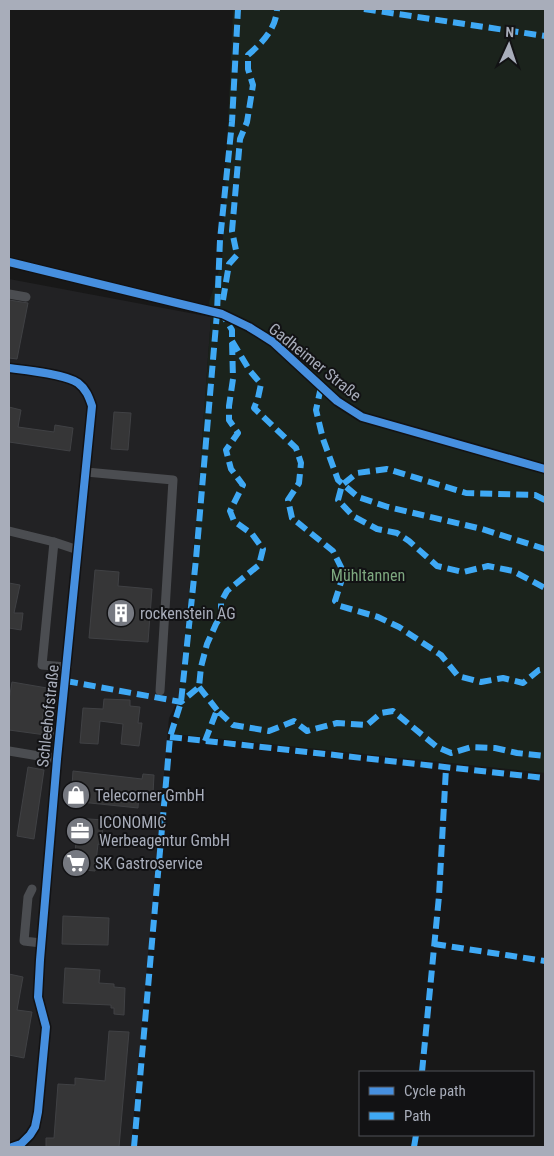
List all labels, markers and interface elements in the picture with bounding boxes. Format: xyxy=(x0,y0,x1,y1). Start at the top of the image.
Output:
north arrow xyxy=(484,20,534,70)
text: N xyxy=(505,24,514,40)
street label: Gadheimer Straße xyxy=(265,319,365,405)
park label: Mühltannen xyxy=(331,566,405,585)
building icon: rockenstein AG xyxy=(106,598,136,628)
place label: rockenstein AG xyxy=(140,604,236,623)
street label: Schleehofstraße xyxy=(33,664,63,768)
shop icon: Telecorner GmbH xyxy=(61,780,91,810)
place label: Telecorner GmbH xyxy=(95,786,205,805)
place label: ICONOMIC Werbeagentur GmbH xyxy=(99,813,230,850)
office icon: ICONOMIC Werbeagentur GmbH xyxy=(65,816,95,846)
supermarket icon: SK Gastroservice xyxy=(61,848,91,878)
place label: SK Gastroservice xyxy=(95,854,203,873)
legend xyxy=(359,1071,534,1136)
text: Cycle path xyxy=(404,1082,466,1100)
text: Path xyxy=(404,1107,431,1125)

